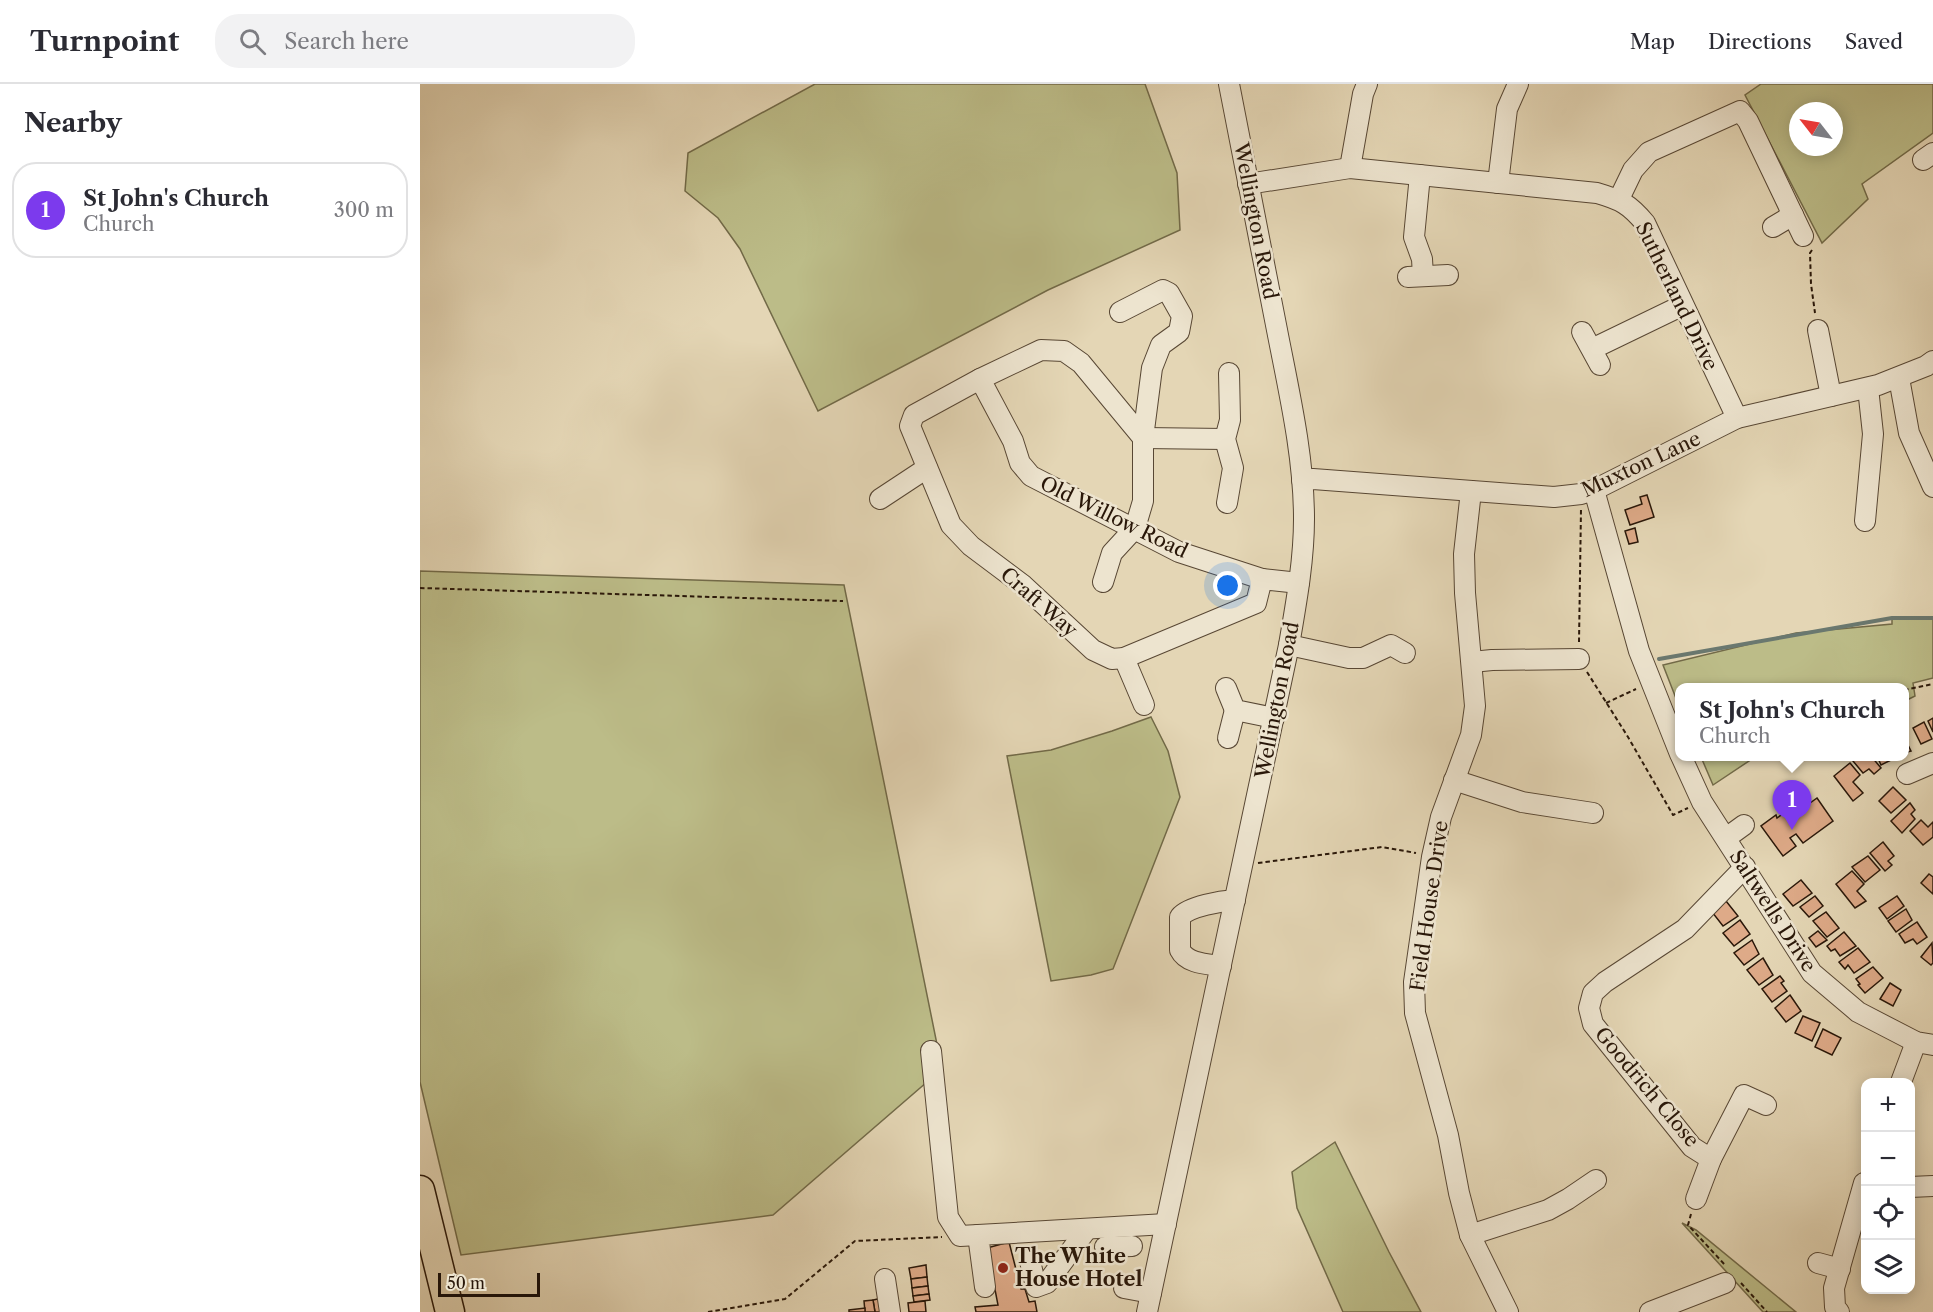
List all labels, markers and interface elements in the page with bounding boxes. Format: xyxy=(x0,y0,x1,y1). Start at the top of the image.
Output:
search box xyxy=(215,14,635,68)
text: Turnpoint xyxy=(30,24,179,58)
icon: search xyxy=(236,25,269,58)
text: Search here xyxy=(284,28,409,55)
text: Map xyxy=(1630,29,1675,54)
text: Directions xyxy=(1708,29,1812,54)
text: Saved xyxy=(1845,29,1903,54)
north arrow xyxy=(1789,102,1843,156)
text: Nearby xyxy=(24,107,122,139)
street label: Wellington Road xyxy=(1229,140,1283,301)
text: St John's Church xyxy=(83,185,269,212)
text: 1 xyxy=(41,198,50,222)
text: 300 m xyxy=(334,198,394,222)
text: Church xyxy=(83,212,154,236)
street label: Sutherland Drive xyxy=(1631,218,1723,374)
street label: Muxton Lane xyxy=(1578,426,1704,502)
street label: Old Willow Road xyxy=(1036,471,1192,563)
street label: Craft Way xyxy=(996,562,1083,642)
your location xyxy=(1213,571,1242,600)
street label: Wellington Road xyxy=(1250,620,1304,781)
popup xyxy=(1675,683,1909,761)
text: St John's Church xyxy=(1699,697,1885,724)
text: Church xyxy=(1699,724,1770,748)
pin: 1 xyxy=(1772,780,1812,830)
street label: Field House Drive xyxy=(1405,819,1453,993)
street label: Saltwells Drive xyxy=(1725,846,1821,976)
street label: Goodrich Close xyxy=(1590,1022,1704,1152)
map controls xyxy=(1861,1078,1915,1294)
button: + xyxy=(1861,1078,1915,1132)
button: − xyxy=(1861,1132,1915,1186)
button: locate xyxy=(1861,1186,1915,1240)
button: layers xyxy=(1861,1240,1915,1294)
place label: The White House Hotel xyxy=(1015,1244,1143,1291)
marker: The White House Hotel xyxy=(996,1261,1010,1275)
scale bar xyxy=(438,1270,540,1298)
text: 50 m xyxy=(447,1273,485,1293)

